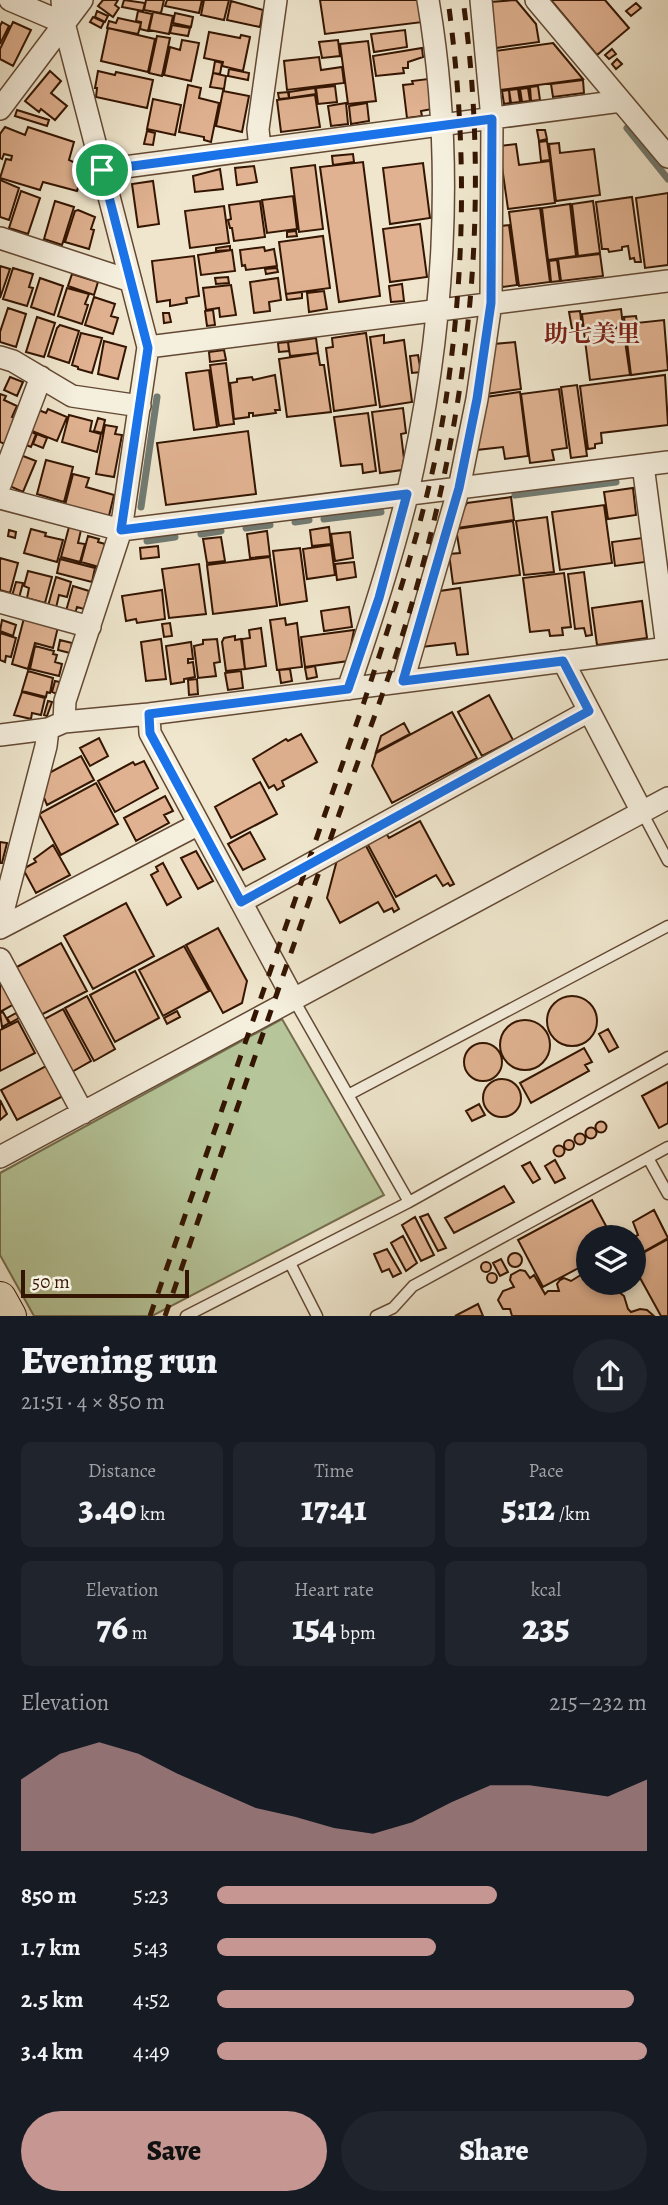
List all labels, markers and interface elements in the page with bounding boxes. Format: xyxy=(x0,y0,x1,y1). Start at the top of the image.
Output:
pin xyxy=(72,140,132,200)
icon: arrive xyxy=(83,151,121,189)
district label: 助七美里 xyxy=(544,318,640,350)
map controls xyxy=(576,1225,646,1295)
button: layers xyxy=(576,1225,646,1295)
scale bar xyxy=(21,1267,189,1299)
text: 50 m xyxy=(32,1269,70,1295)
text: Evening run xyxy=(21,1334,218,1386)
button: share xyxy=(573,1339,647,1413)
text: 21:51 · 4 × 850 m xyxy=(21,1386,165,1417)
text: Distance xyxy=(88,1458,156,1484)
text: Time xyxy=(314,1458,354,1484)
text: Pace xyxy=(528,1458,564,1484)
text: 3.40 xyxy=(78,1484,137,1532)
text: 17:41 xyxy=(301,1484,367,1532)
text: 5:12 xyxy=(502,1484,555,1532)
text: km xyxy=(137,1501,166,1527)
text: /km xyxy=(555,1501,590,1527)
text: Elevation xyxy=(86,1577,158,1603)
text: Heart rate xyxy=(294,1577,374,1603)
text: kcal xyxy=(531,1577,561,1603)
text: 76 xyxy=(96,1603,128,1651)
text: 154 xyxy=(292,1603,337,1651)
text: 235 xyxy=(522,1603,570,1651)
text: m xyxy=(128,1620,148,1646)
text: bpm xyxy=(337,1620,376,1646)
text: Elevation xyxy=(21,1687,109,1718)
text: 215–232 m xyxy=(549,1687,647,1718)
text: 850 m xyxy=(21,1880,77,1911)
text: 5:23 xyxy=(133,1880,169,1911)
text: 1.7 km xyxy=(21,1932,81,1963)
text: 5:43 xyxy=(133,1932,168,1963)
text: 2.5 km xyxy=(21,1984,83,2015)
text: 4:52 xyxy=(133,1984,170,2015)
text: 3.4 km xyxy=(21,2036,83,2067)
text: 4:49 xyxy=(133,2036,170,2067)
button: Save xyxy=(21,2111,327,2191)
button: Share xyxy=(341,2111,647,2191)

